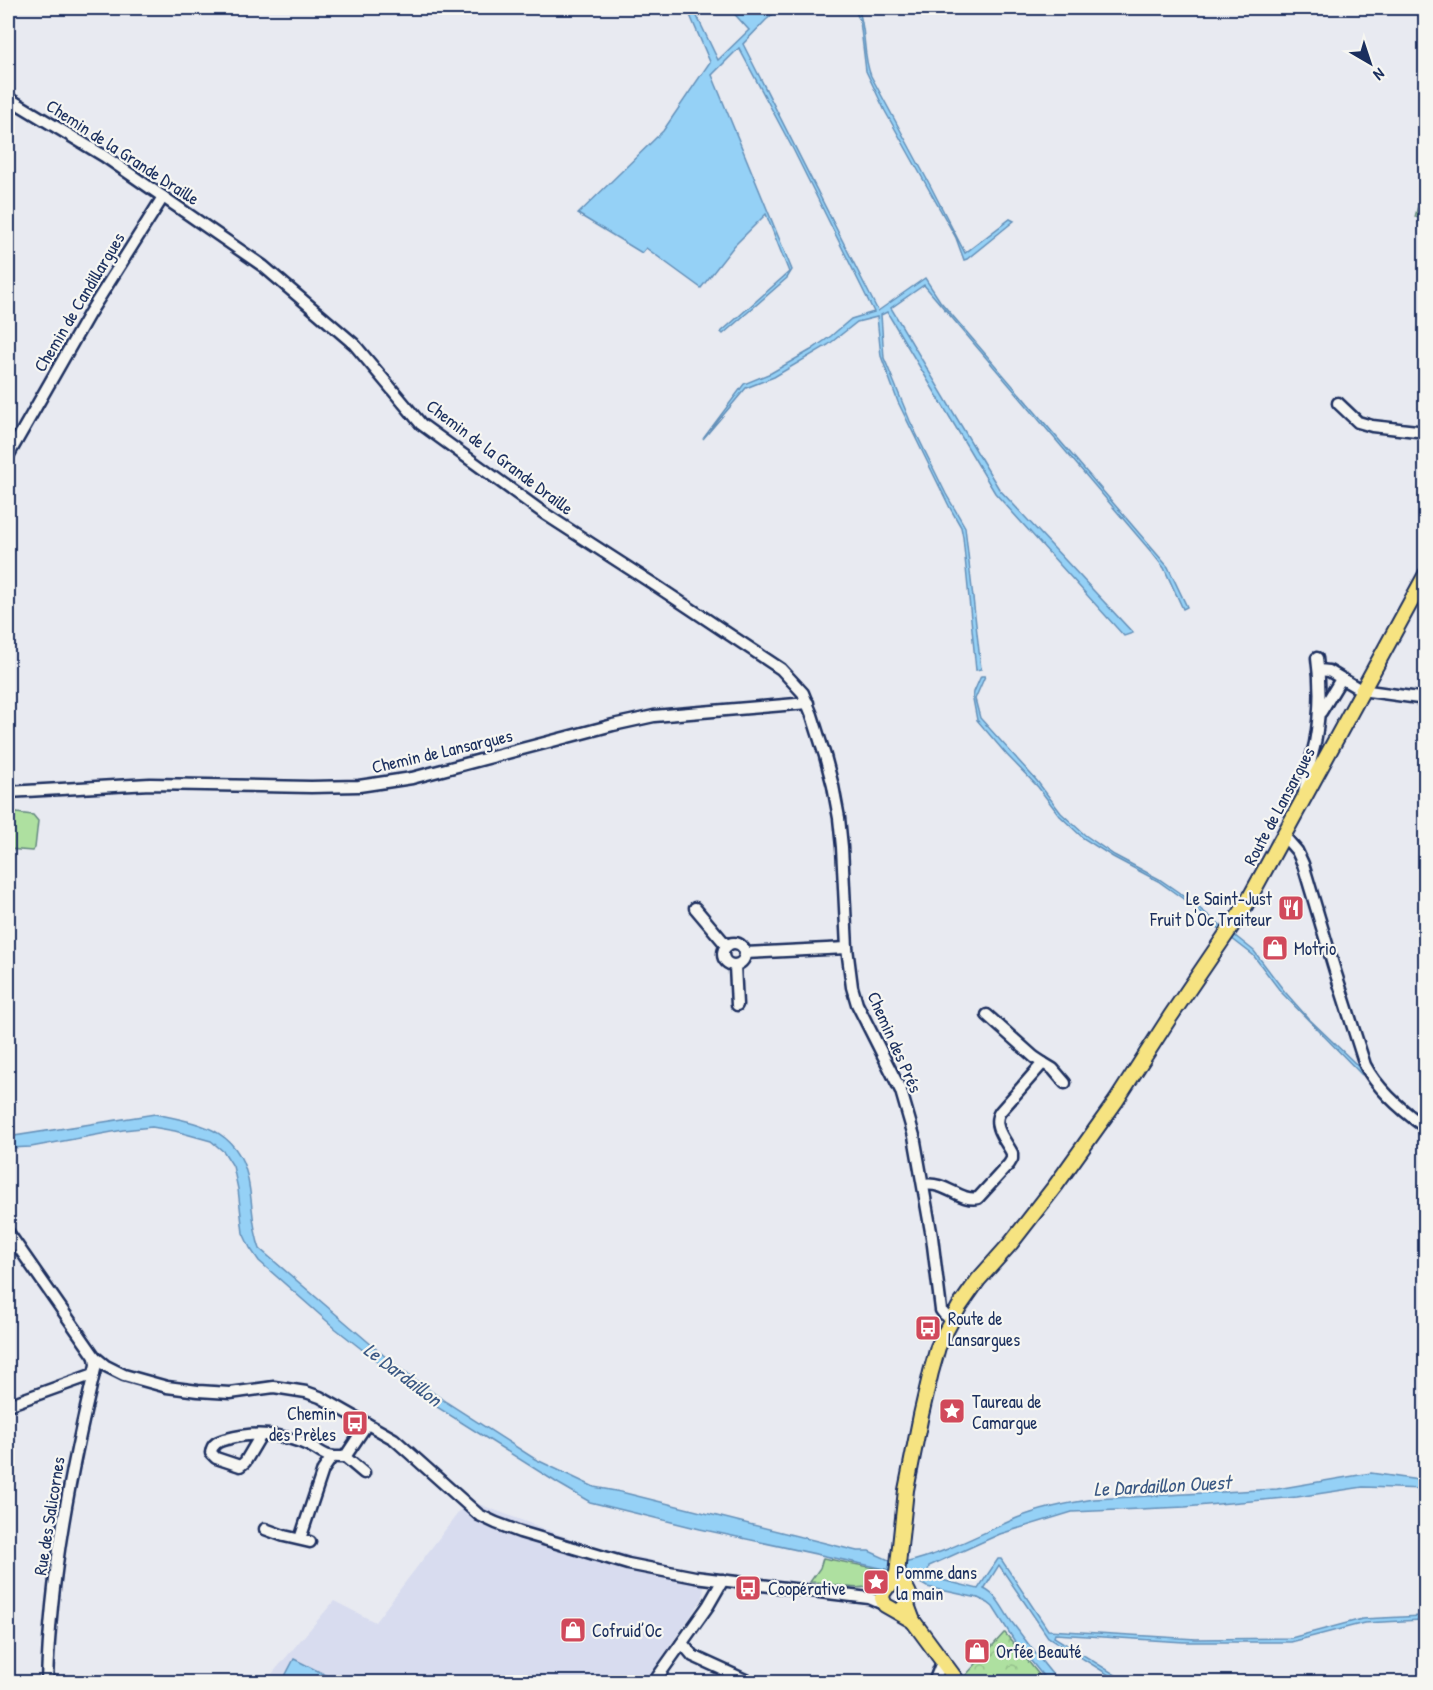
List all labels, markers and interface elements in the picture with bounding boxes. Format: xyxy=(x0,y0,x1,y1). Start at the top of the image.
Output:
north arrow xyxy=(1340,33,1400,93)
text: N xyxy=(1369,63,1390,86)
street label: Chemin de la Grande Draille xyxy=(42,93,204,211)
street label: Chemin de Candillargues xyxy=(27,228,131,376)
street label: Chemin de la Grande Draille xyxy=(421,393,579,521)
street label: Chemin de Lansargues xyxy=(369,723,515,779)
street label: Route de Lansargues xyxy=(1237,742,1321,870)
place label: Le Saint-Just Fruit D'Oc Traiteur xyxy=(1149,886,1273,932)
restaurant icon: Le Saint-Just Fruit D'Oc Traiteur xyxy=(1276,893,1306,923)
shop icon: Motrio xyxy=(1260,933,1290,963)
place label: Motrio xyxy=(1294,936,1336,961)
street label: Chemin des Prés xyxy=(862,988,928,1097)
place label: Route de Lansargues xyxy=(948,1306,1020,1352)
bus stop icon: Route de Lansargues xyxy=(913,1313,943,1343)
water label: Le Dardaillon xyxy=(359,1336,449,1413)
place label: Taureau de Camargue xyxy=(972,1389,1041,1435)
place icon: Taureau de Camargue xyxy=(937,1396,967,1426)
place label: Chemin des Prèles xyxy=(269,1401,336,1447)
bus stop icon: Chemin des Prèles xyxy=(340,1408,370,1438)
street label: Rue des Salicornes xyxy=(27,1455,71,1577)
water label: Le Dardaillon Ouest xyxy=(1093,1468,1234,1502)
place label: Pomme dans la main xyxy=(896,1560,977,1606)
place icon: Pomme dans la main xyxy=(861,1567,891,1597)
bus stop icon: Coopérative xyxy=(733,1573,763,1603)
place label: Coopérative xyxy=(768,1576,846,1601)
shop icon: Cofruid’Oc xyxy=(558,1615,588,1645)
place label: Cofruid’Oc xyxy=(592,1618,662,1643)
shop icon: Orfée Beauté xyxy=(962,1636,992,1666)
place label: Orfée Beauté xyxy=(996,1639,1082,1664)

